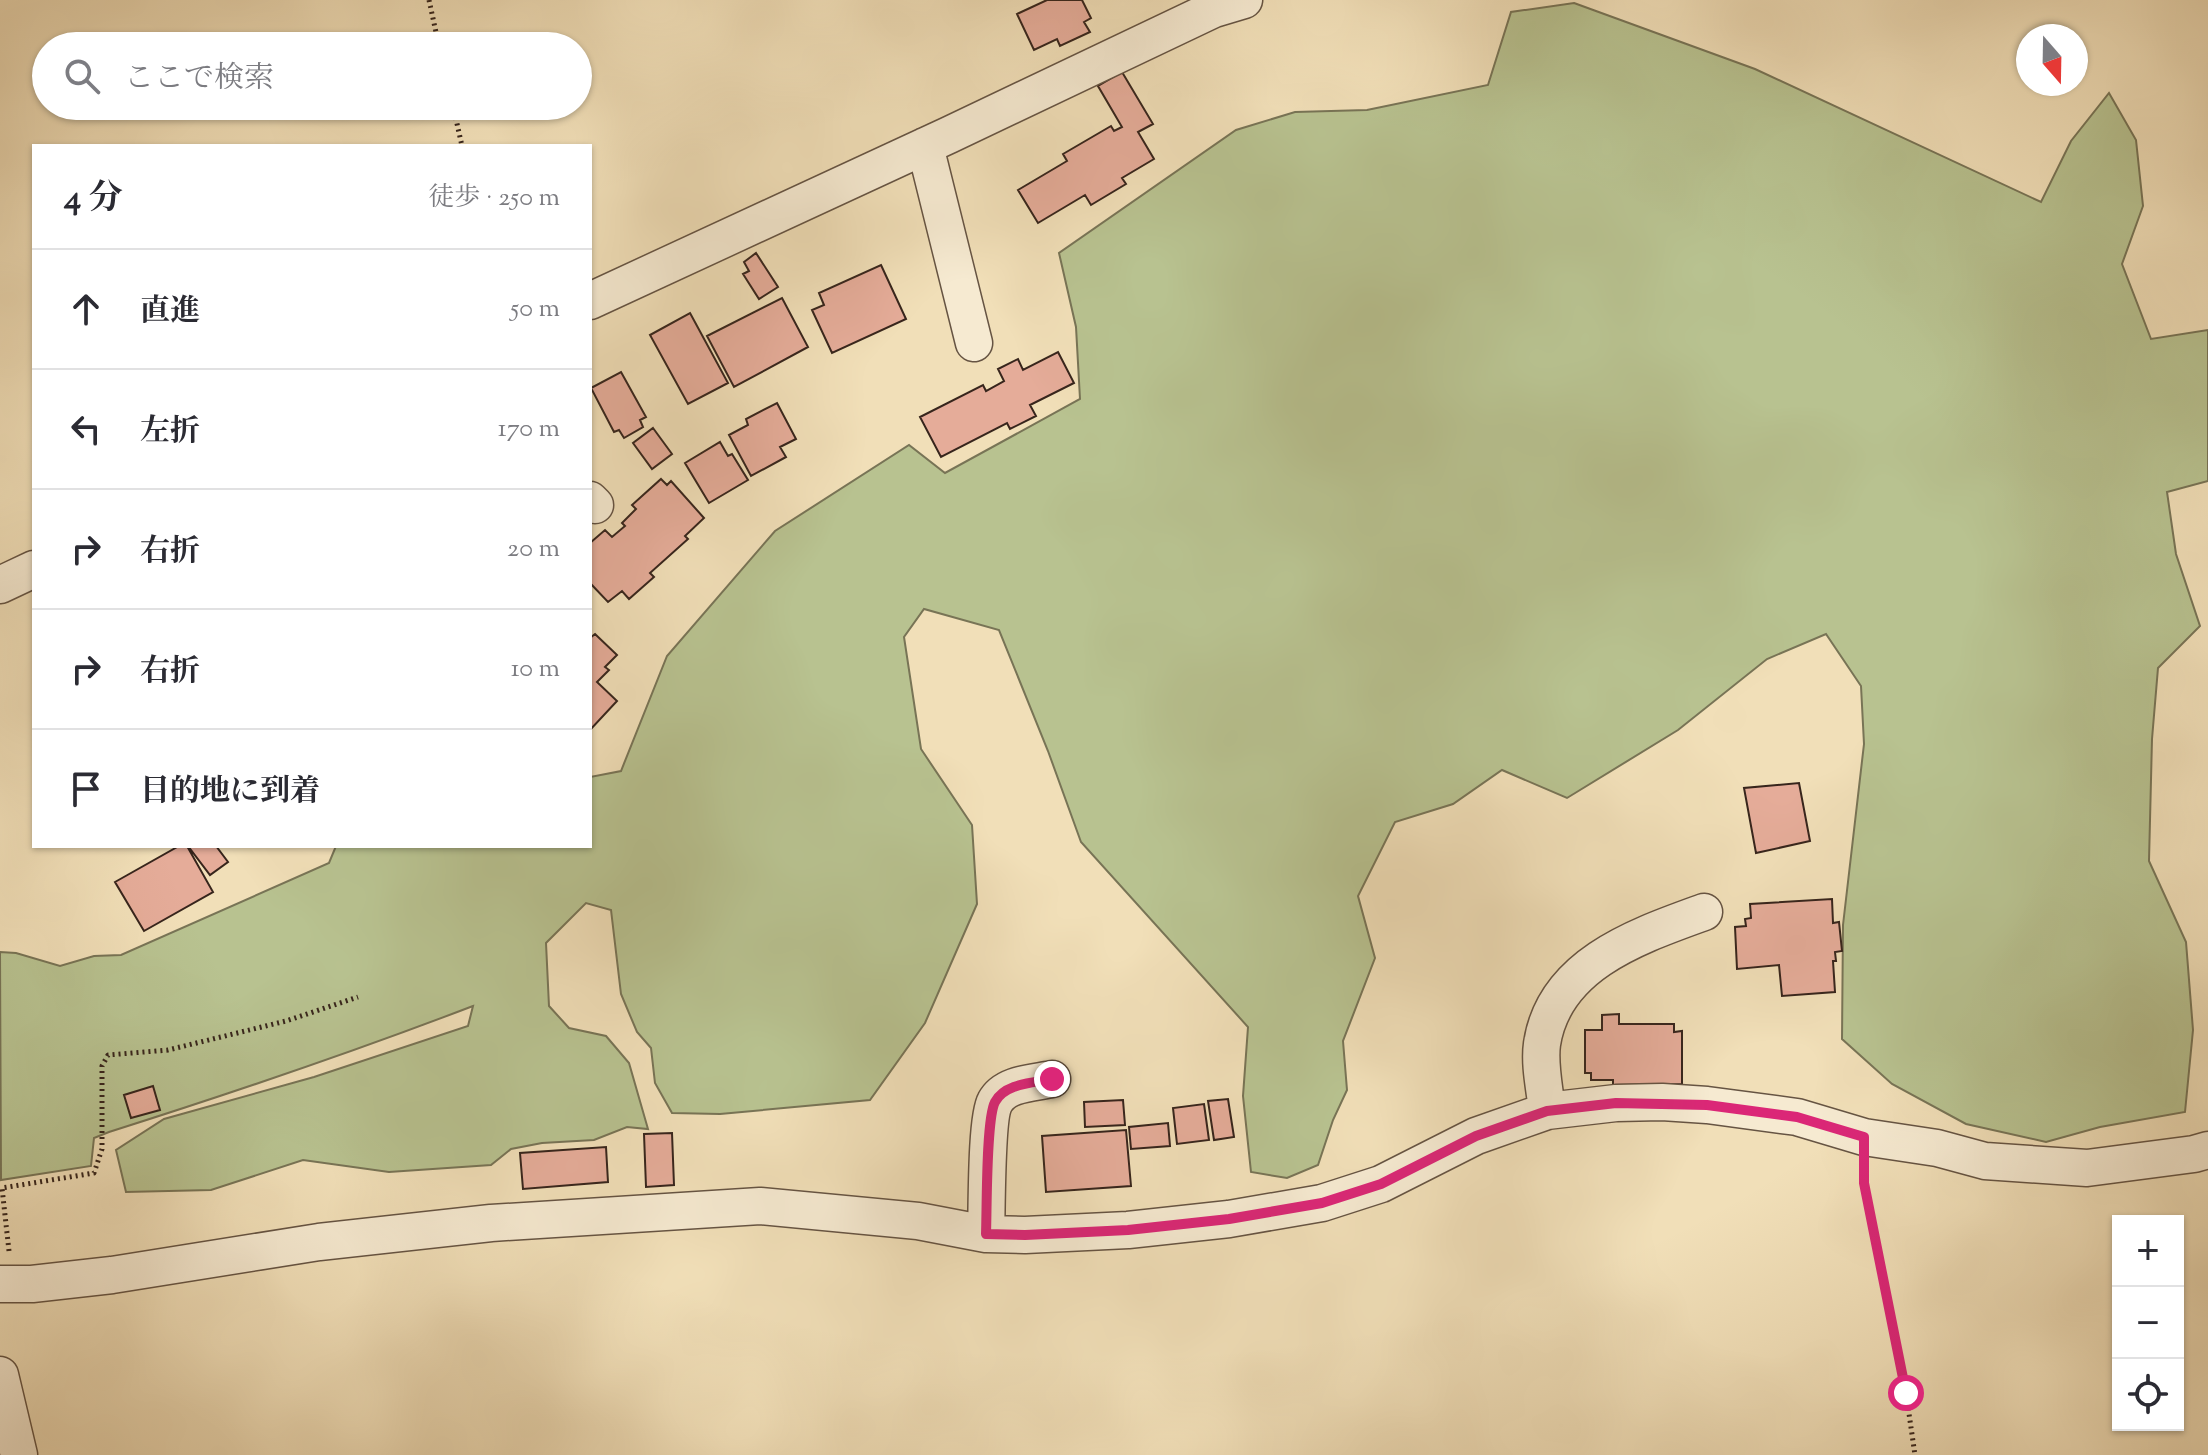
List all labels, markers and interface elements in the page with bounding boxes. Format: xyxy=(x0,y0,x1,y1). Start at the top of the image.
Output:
north arrow xyxy=(2016,24,2088,96)
search box xyxy=(32,32,592,120)
icon: search xyxy=(60,54,104,98)
text: ここで検索 xyxy=(124,58,274,101)
text: 4 分 xyxy=(64,175,122,224)
text: 徒歩 · 250 m xyxy=(429,180,560,217)
icon: ahead xyxy=(64,287,108,331)
text: 直進 xyxy=(140,291,200,334)
text: 50 m xyxy=(510,291,560,328)
icon: left xyxy=(64,407,108,451)
text: 左折 xyxy=(140,411,200,454)
text: 170 m xyxy=(498,411,560,448)
icon: right xyxy=(64,527,108,571)
text: 右折 xyxy=(140,531,200,574)
text: 20 m xyxy=(507,531,560,568)
icon: right xyxy=(64,647,108,691)
text: 右折 xyxy=(140,651,200,694)
text: 10 m xyxy=(511,651,560,688)
icon: arrive xyxy=(64,767,108,811)
text: 目的地に到着 xyxy=(140,771,320,814)
route end xyxy=(1034,1061,1070,1097)
map controls xyxy=(2112,1215,2184,1431)
button: + xyxy=(2112,1215,2184,1287)
button: − xyxy=(2112,1287,2184,1359)
button: locate xyxy=(2112,1359,2184,1431)
route start xyxy=(1888,1375,1924,1411)

